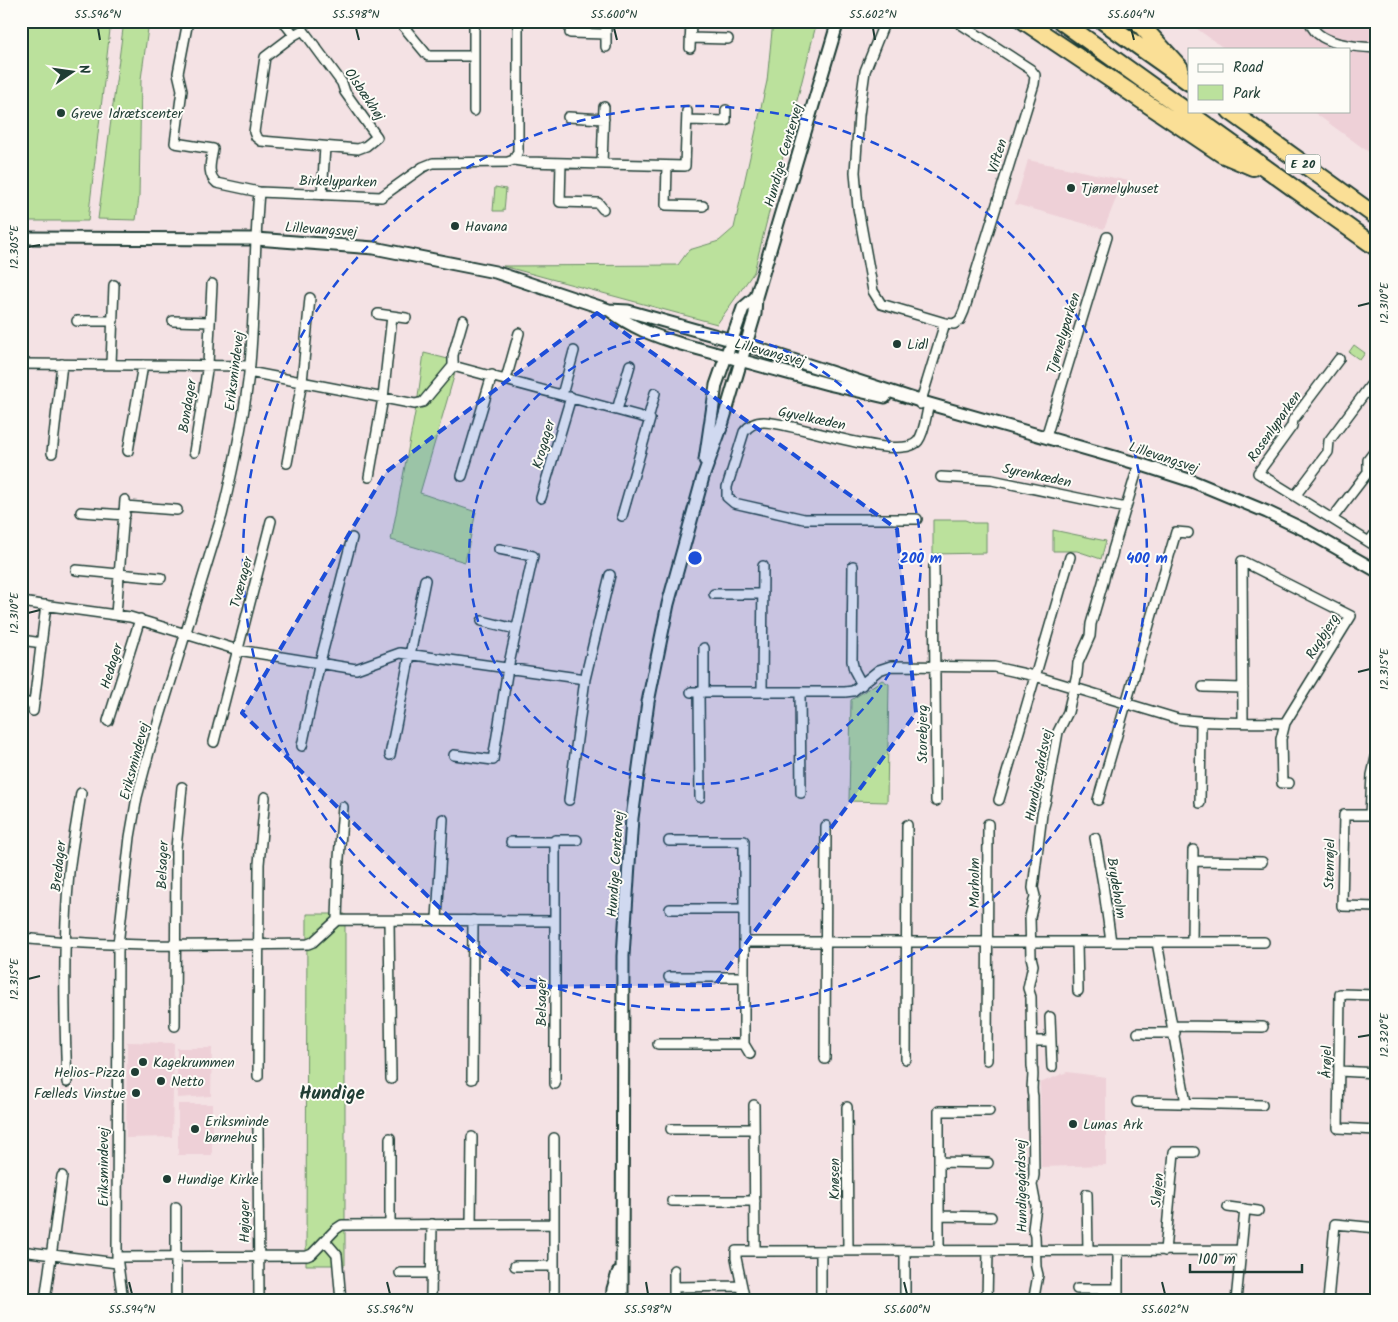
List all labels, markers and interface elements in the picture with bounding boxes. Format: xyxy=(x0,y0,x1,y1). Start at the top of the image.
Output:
text: 55.596°N xyxy=(75,5,121,24)
text: 55.598°N xyxy=(332,5,380,24)
text: 55.600°N xyxy=(591,5,637,24)
text: 55.602°N xyxy=(849,5,897,24)
text: 55.604°N xyxy=(1107,5,1155,24)
north arrow xyxy=(48,48,98,98)
legend xyxy=(1188,48,1350,112)
text: Road xyxy=(1233,56,1264,80)
text: N xyxy=(72,63,95,76)
street label: Olsbækhøj xyxy=(338,64,390,126)
text: Park xyxy=(1233,82,1261,106)
street label: Hundige Centervej xyxy=(759,101,809,210)
place label: Greve Idrætscenter xyxy=(71,103,184,125)
marker: Greve Idrætscenter xyxy=(55,107,67,119)
street label: Viften xyxy=(982,136,1014,176)
road number: E 20 xyxy=(1286,154,1320,173)
street label: Birkelyparken xyxy=(299,170,377,194)
place label: Tjørnelyhuset xyxy=(1081,178,1159,200)
marker: Tjørnelyhuset xyxy=(1065,182,1077,194)
street label: Lillevangsvej xyxy=(284,216,358,244)
place label: Havana xyxy=(465,216,507,238)
marker: Havana xyxy=(449,220,461,232)
text: 12.305°E xyxy=(5,224,24,269)
text: 12.310°E xyxy=(1375,281,1394,324)
street label: Tjørnelyparken xyxy=(1041,290,1087,377)
street label: Eriksmindevej xyxy=(219,330,251,412)
street label: Lillevangsvej xyxy=(732,333,808,373)
place label: Lidl xyxy=(907,334,929,356)
marker: Lidl xyxy=(891,338,903,350)
street label: Bondager xyxy=(173,376,203,434)
street label: Rosenlyparken xyxy=(1242,386,1307,467)
street label: Gyvelkæden xyxy=(776,401,848,437)
street label: Krogager xyxy=(526,416,562,471)
street label: Lillevangsvej xyxy=(1126,436,1202,480)
street label: Syrenkæden xyxy=(1000,458,1073,494)
text: 200 m xyxy=(900,547,942,571)
text: 400 m xyxy=(1126,547,1168,571)
centre of rings xyxy=(686,549,704,567)
street label: Tværager xyxy=(225,553,260,611)
text: 12.310°E xyxy=(5,591,24,634)
street label: Rugbjerg xyxy=(1300,609,1345,664)
street label: Hedager xyxy=(95,639,130,692)
text: 12.315°E xyxy=(1375,647,1394,690)
street label: Storebjerg xyxy=(912,705,934,763)
street label: Eriksmindevej xyxy=(114,720,156,803)
street label: Hundigegårdsvej xyxy=(1019,727,1059,823)
street label: Hundige Centervej xyxy=(601,810,631,918)
street label: Bredager xyxy=(45,838,73,893)
street label: Stenrøjel xyxy=(1319,838,1341,890)
street label: Belsager xyxy=(151,839,175,890)
street label: Brydeholm xyxy=(1100,856,1132,920)
street label: Marholm xyxy=(964,858,986,908)
text: 12.315°E xyxy=(5,957,24,1000)
street label: Belsager xyxy=(531,976,553,1026)
text: 12.320°E xyxy=(1375,1012,1394,1057)
street label: Årøjel xyxy=(1316,1045,1338,1079)
place label: Kagekrummen xyxy=(153,1052,235,1074)
marker: Kagekrummen xyxy=(137,1056,149,1068)
place label: Helios-Pizza xyxy=(54,1062,125,1084)
marker: Helios-Pizza xyxy=(129,1066,141,1078)
place label: Netto xyxy=(171,1071,204,1093)
marker: Netto xyxy=(155,1075,167,1087)
district label: Hundige xyxy=(299,1079,365,1109)
place label: Fælleds Vinstue xyxy=(34,1083,127,1105)
marker: Fælleds Vinstue xyxy=(130,1087,142,1099)
place label: Eriksminde børnehus xyxy=(205,1111,270,1149)
place label: Lunas Ark xyxy=(1083,1114,1143,1136)
marker: Lunas Ark xyxy=(1067,1118,1079,1130)
marker: Eriksminde børnehus xyxy=(189,1123,201,1135)
street label: Eriksmindevej xyxy=(93,1127,115,1207)
street label: Hundigegårdsvej xyxy=(1010,1139,1034,1233)
street label: Knøsen xyxy=(824,1158,846,1200)
place label: Hundige Kirke xyxy=(177,1169,259,1191)
street label: Sløjen xyxy=(1146,1172,1170,1208)
marker: Hundige Kirke xyxy=(161,1173,173,1185)
street label: Højager xyxy=(234,1198,256,1243)
scale bar xyxy=(1190,1242,1303,1274)
text: 100 m xyxy=(1198,1248,1236,1272)
text: 55.594°N xyxy=(109,1300,155,1319)
text: 55.596°N xyxy=(367,1300,413,1319)
text: 55.598°N xyxy=(624,1300,672,1319)
text: 55.600°N xyxy=(884,1300,930,1319)
text: 55.602°N xyxy=(1141,1300,1189,1319)

